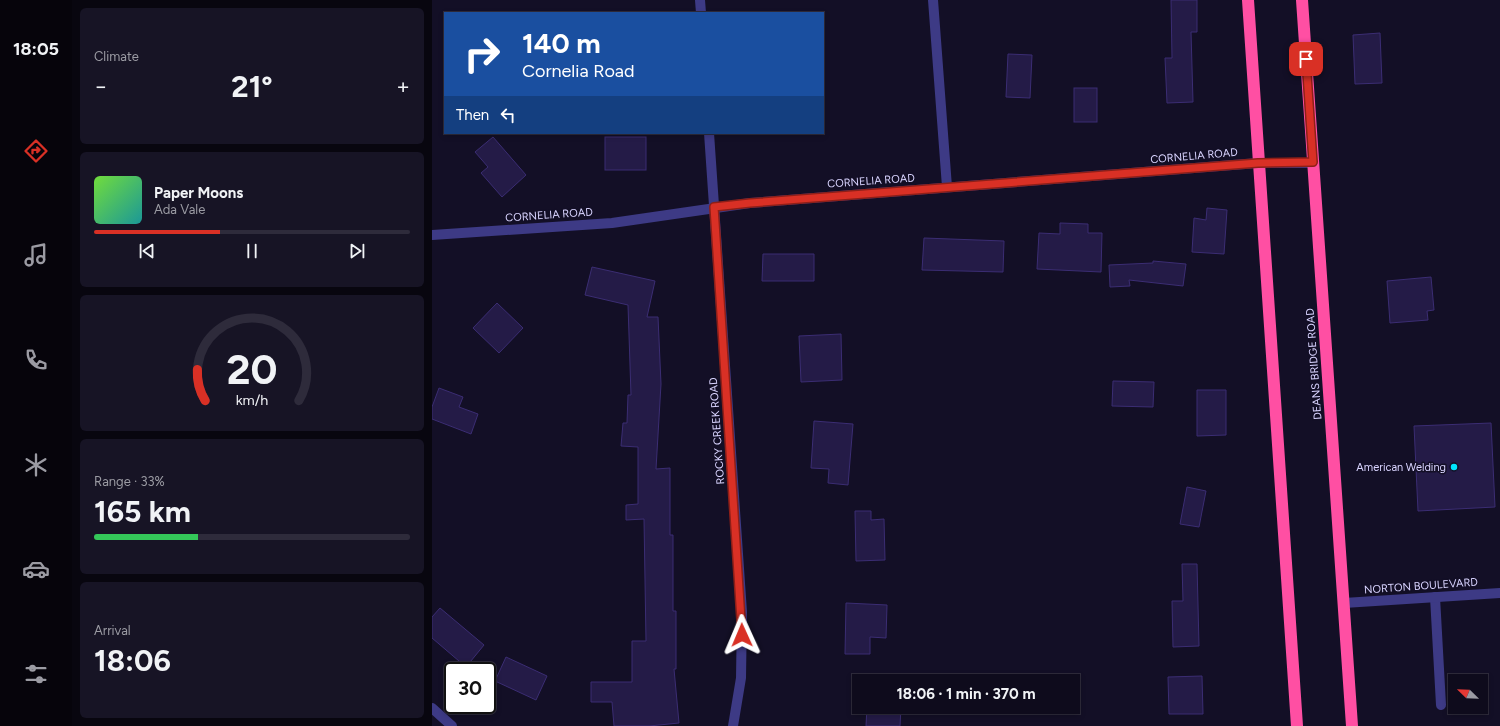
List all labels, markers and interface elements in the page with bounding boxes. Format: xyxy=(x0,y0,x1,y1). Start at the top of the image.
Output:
text: 140 m xyxy=(522,26,601,60)
icon: right xyxy=(456,28,508,80)
text: 18:05 xyxy=(13,38,59,60)
pin xyxy=(1289,42,1323,76)
icon: arrive xyxy=(1295,48,1317,70)
text: Climate xyxy=(94,49,139,64)
text: Cornelia Road xyxy=(522,60,635,82)
text: 21° xyxy=(231,68,273,105)
text: − xyxy=(94,73,108,100)
text: + xyxy=(396,73,410,100)
icon: left xyxy=(497,104,519,126)
text: Then xyxy=(456,106,489,124)
icon: directions xyxy=(22,137,50,165)
street label: CORNELIA ROAD xyxy=(1150,146,1239,166)
street label: CORNELIA ROAD xyxy=(827,171,916,191)
text: Paper Moons xyxy=(154,184,243,202)
text: Ada Vale xyxy=(154,202,205,217)
street label: CORNELIA ROAD xyxy=(505,205,594,225)
icon: previous xyxy=(136,240,158,262)
icon: pause xyxy=(241,240,263,262)
icon: next xyxy=(346,240,368,262)
icon: music xyxy=(22,241,50,269)
street label: DEANS BRIDGE ROAD xyxy=(1304,307,1324,420)
text: 20 xyxy=(226,344,278,394)
icon: phone xyxy=(22,346,50,374)
street label: ROCKY CREEK ROAD xyxy=(707,377,727,485)
text: km/h xyxy=(236,391,268,409)
icon: climate xyxy=(22,451,50,479)
place label: American Welding xyxy=(1356,461,1446,474)
marker: American Welding xyxy=(1449,462,1459,472)
text: Range · 33% xyxy=(94,474,165,489)
text: 165 km xyxy=(94,493,191,530)
icon: car xyxy=(22,555,50,583)
street label: NORTON BOULEVARD xyxy=(1364,576,1479,596)
position arrow xyxy=(721,614,763,656)
text: Arrival xyxy=(94,623,131,638)
text: 18:06 xyxy=(94,642,171,679)
icon: filters xyxy=(22,660,50,688)
speed limit sign: 30 xyxy=(444,662,496,714)
north arrow xyxy=(1448,674,1488,714)
map controls xyxy=(1448,674,1488,714)
text: 18:06 · 1 min · 370 m xyxy=(896,685,1036,703)

